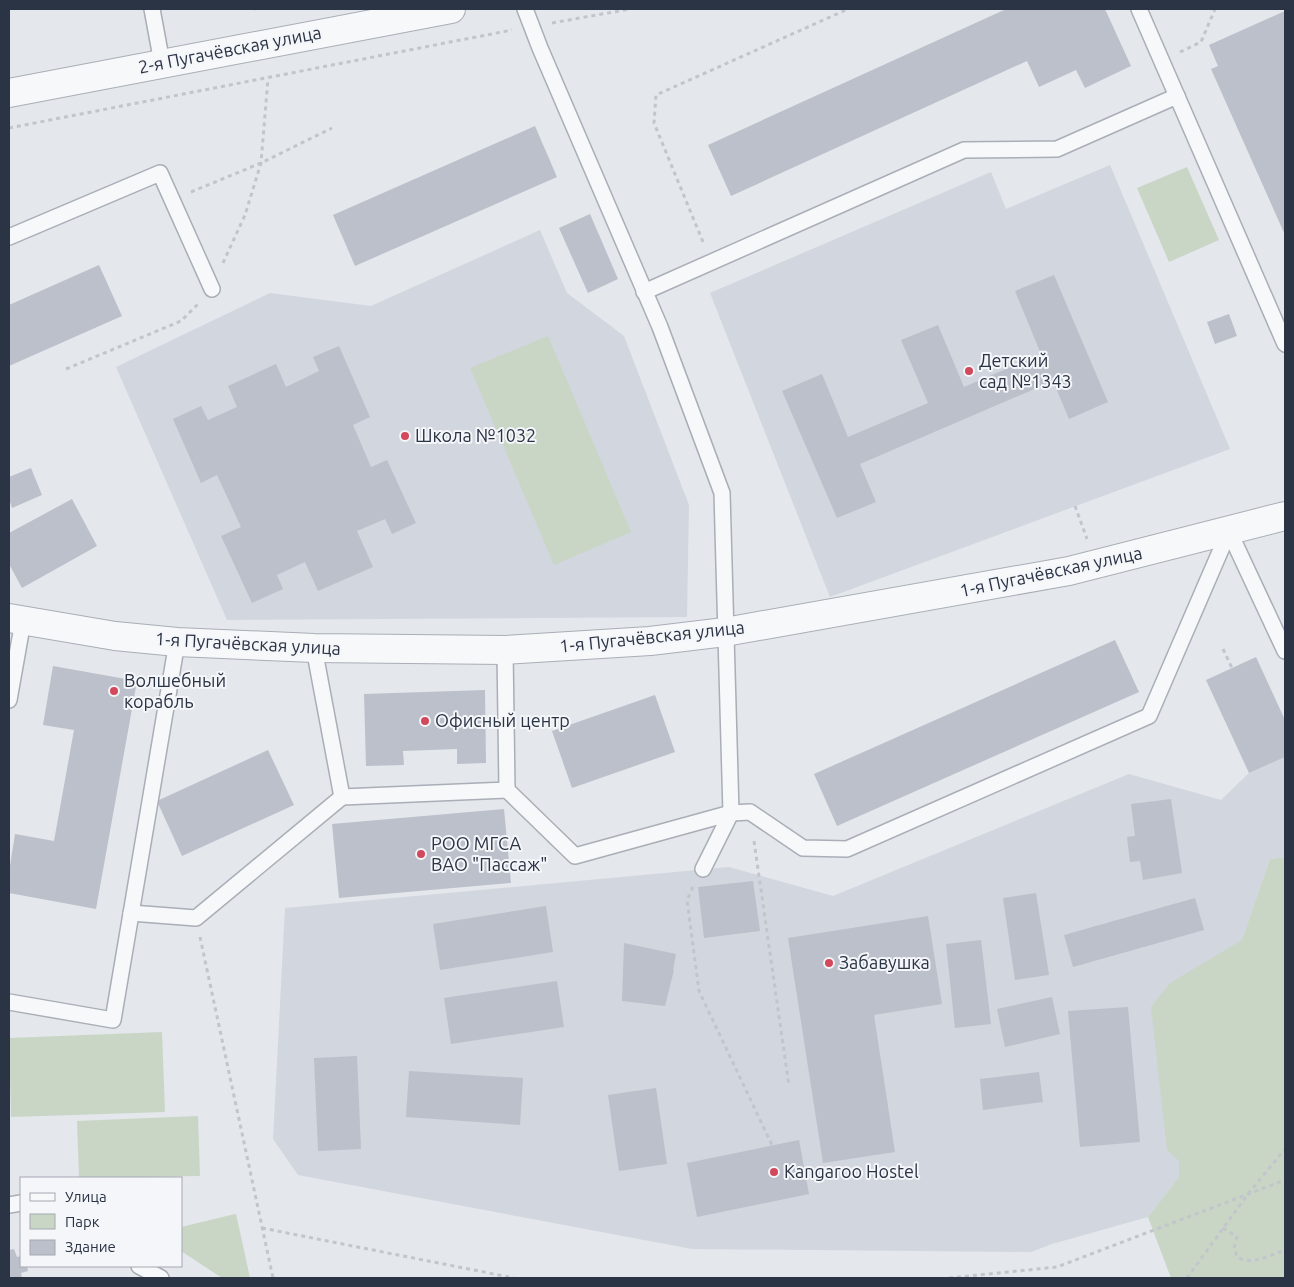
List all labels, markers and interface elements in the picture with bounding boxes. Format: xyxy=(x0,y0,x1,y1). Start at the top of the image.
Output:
street label: 2-я Пугачёвская улица xyxy=(137,21,323,77)
place label: Детский сад №1343 xyxy=(979,350,1072,391)
marker: Детский сад №1343 xyxy=(963,365,975,377)
place label: Школа №1032 xyxy=(415,425,536,445)
marker: Школа №1032 xyxy=(399,430,411,442)
street label: 1-я Пугачёвская улица xyxy=(958,542,1144,600)
street label: 1-я Пугачёвская улица xyxy=(558,616,745,656)
street label: 1-я Пугачёвская улица xyxy=(155,628,341,658)
place label: Волшебный корабль xyxy=(124,670,226,711)
marker: Волшебный корабль xyxy=(108,685,120,697)
place label: Офисный центр xyxy=(435,710,570,730)
marker: Офисный центр xyxy=(419,715,431,727)
place label: РОО МГСА ВАО "Пассаж" xyxy=(431,833,547,874)
marker: РОО МГСА ВАО "Пассаж" xyxy=(415,848,427,860)
place label: Забавушка xyxy=(839,952,930,972)
marker: Забавушка xyxy=(823,957,835,969)
place label: Kangaroo Hostel xyxy=(784,1161,919,1181)
marker: Kangaroo Hostel xyxy=(768,1166,780,1178)
legend xyxy=(20,1177,182,1267)
text: Улица xyxy=(65,1188,107,1205)
text: Парк xyxy=(65,1213,100,1230)
text: Здание xyxy=(65,1238,116,1255)

